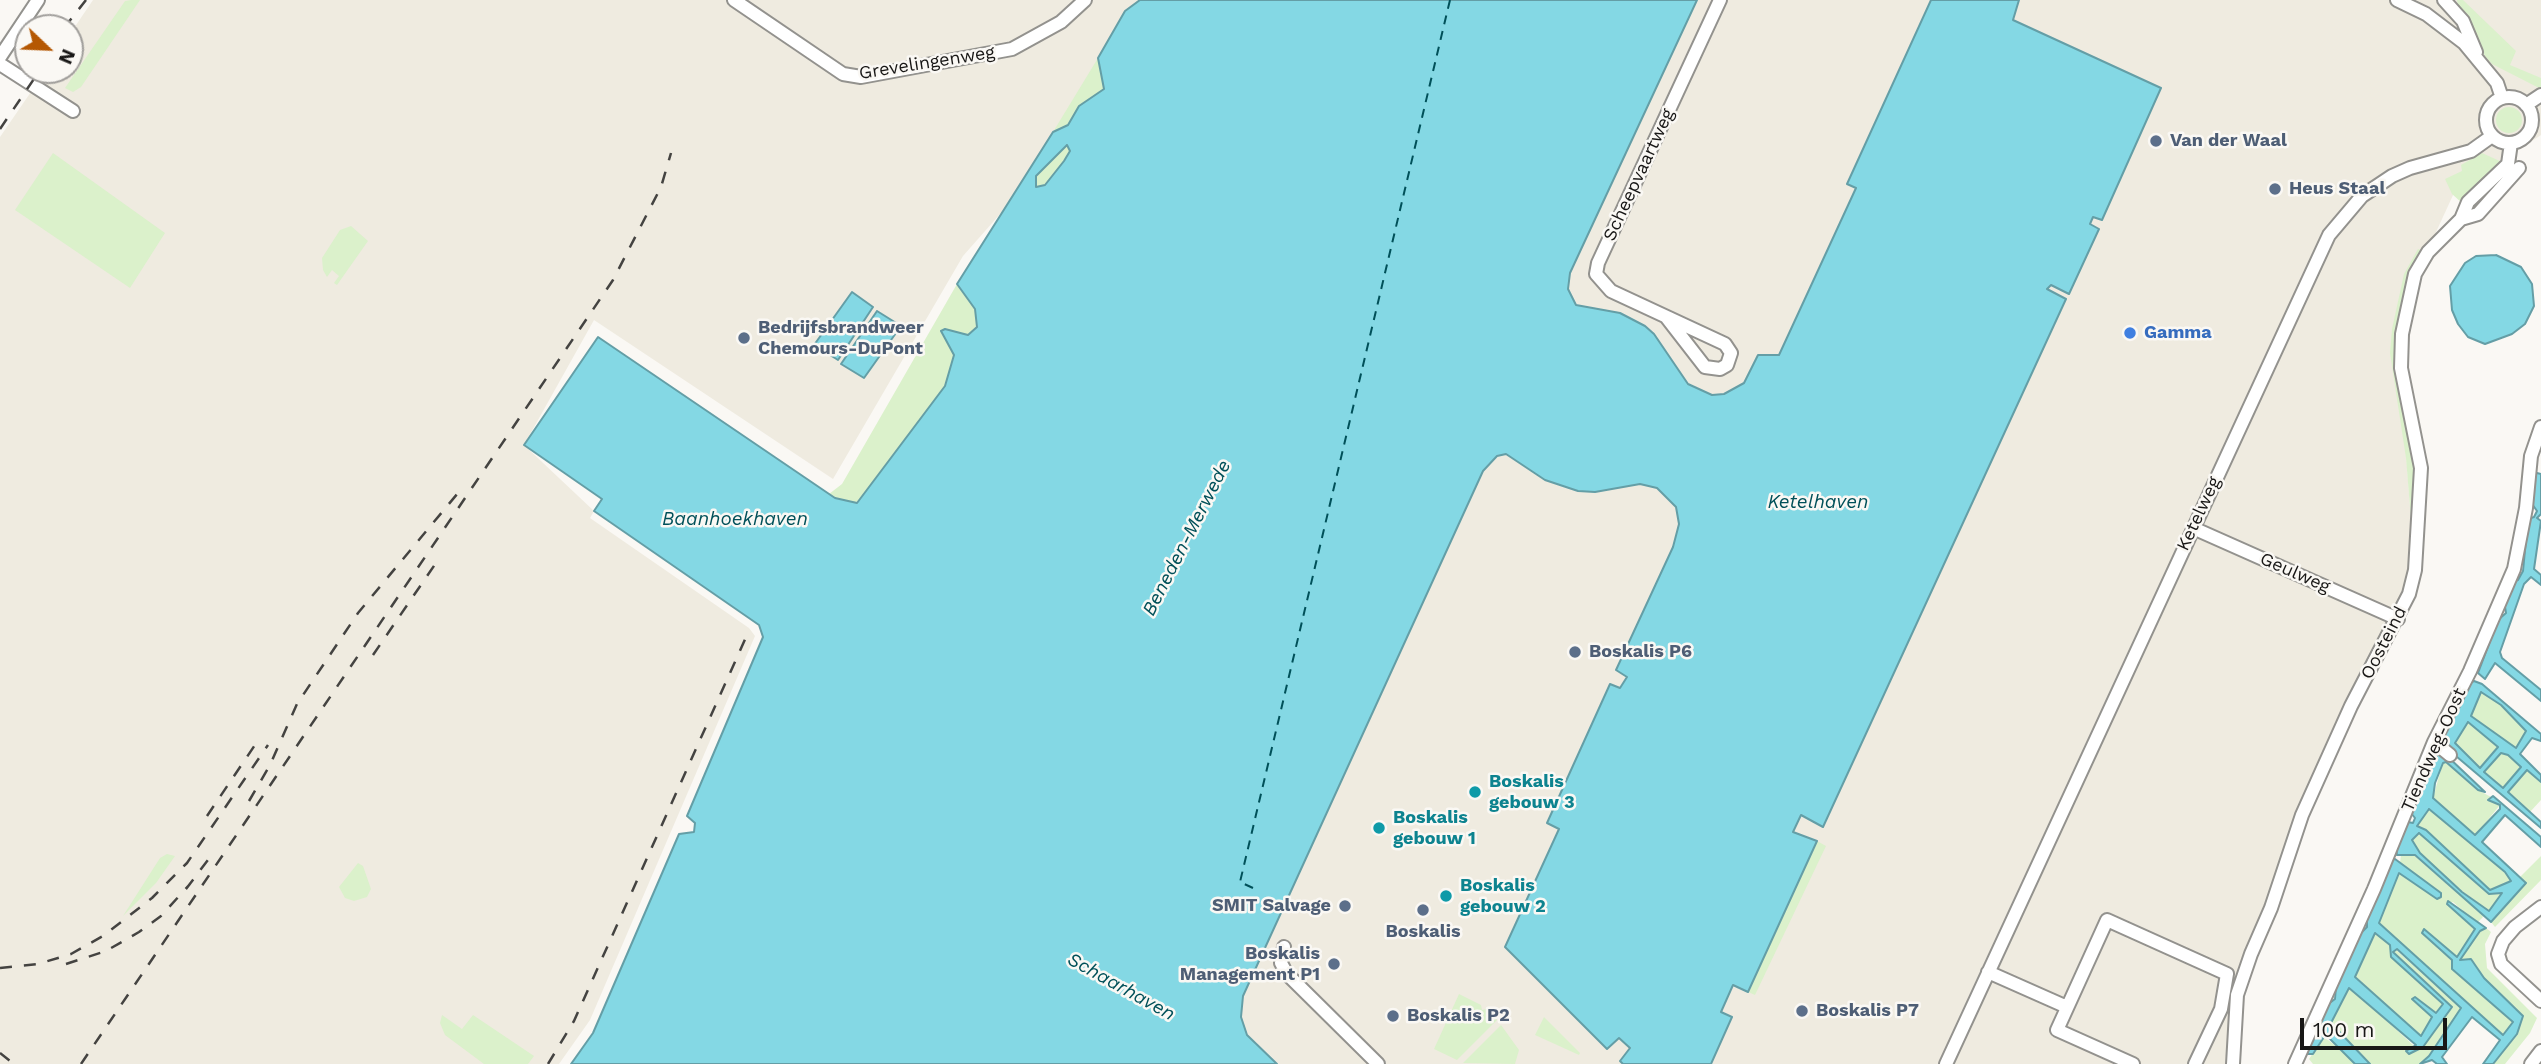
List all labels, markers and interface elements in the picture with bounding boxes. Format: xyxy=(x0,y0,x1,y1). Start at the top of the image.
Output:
north arrow xyxy=(14,14,84,84)
street label: Grevelingenweg xyxy=(858,42,996,84)
text: N xyxy=(54,46,80,68)
street label: Scheepvaartweg xyxy=(1599,105,1679,245)
place label: Van der Waal xyxy=(2170,130,2287,152)
marker: Van der Waal xyxy=(2148,133,2164,149)
place label: Heus Staal xyxy=(2289,178,2385,200)
marker: Heus Staal xyxy=(2267,181,2283,197)
place label: Bedrijfsbrandweer Chemours-DuPont xyxy=(758,317,924,360)
place label: Gamma xyxy=(2144,322,2212,344)
marker: Gamma xyxy=(2122,325,2138,341)
marker: Bedrijfsbrandweer Chemours-DuPont xyxy=(736,330,752,346)
water label: Beneden-Merwede xyxy=(1138,456,1236,620)
street label: Ketelweg xyxy=(2173,474,2225,554)
water label: Ketelhaven xyxy=(1768,491,1868,513)
water label: Baanhoekhaven xyxy=(662,508,808,530)
street label: Geulweg xyxy=(2257,548,2333,598)
street label: Oosteind xyxy=(2356,603,2412,683)
place label: Boskalis P6 xyxy=(1589,641,1692,663)
marker: Boskalis P6 xyxy=(1567,644,1583,660)
street label: Tiendweg-Oost xyxy=(2397,685,2471,815)
place label: Boskalis gebouw 3 xyxy=(1489,771,1575,814)
marker: Boskalis gebouw 3 xyxy=(1467,784,1483,800)
place label: Boskalis gebouw 1 xyxy=(1393,807,1476,850)
marker: Boskalis gebouw 1 xyxy=(1371,820,1387,836)
place label: Boskalis gebouw 2 xyxy=(1460,875,1546,917)
marker: Boskalis gebouw 2 xyxy=(1438,888,1454,904)
place label: SMIT Salvage xyxy=(1212,895,1331,917)
marker: SMIT Salvage xyxy=(1337,898,1353,914)
marker: Boskalis xyxy=(1415,902,1431,918)
place label: Boskalis xyxy=(1386,921,1460,943)
place label: Boskalis Management P1 xyxy=(1180,943,1320,986)
water label: Schaarhaven xyxy=(1063,948,1179,1026)
marker: Boskalis Management P1 xyxy=(1326,956,1342,972)
place label: Boskalis P7 xyxy=(1816,1000,1919,1022)
marker: Boskalis P7 xyxy=(1794,1003,1810,1019)
scale bar xyxy=(2303,1004,2450,1048)
place label: Boskalis P2 xyxy=(1407,1005,1510,1027)
marker: Boskalis P2 xyxy=(1385,1008,1401,1024)
text: 100 m xyxy=(2313,1017,2375,1042)

